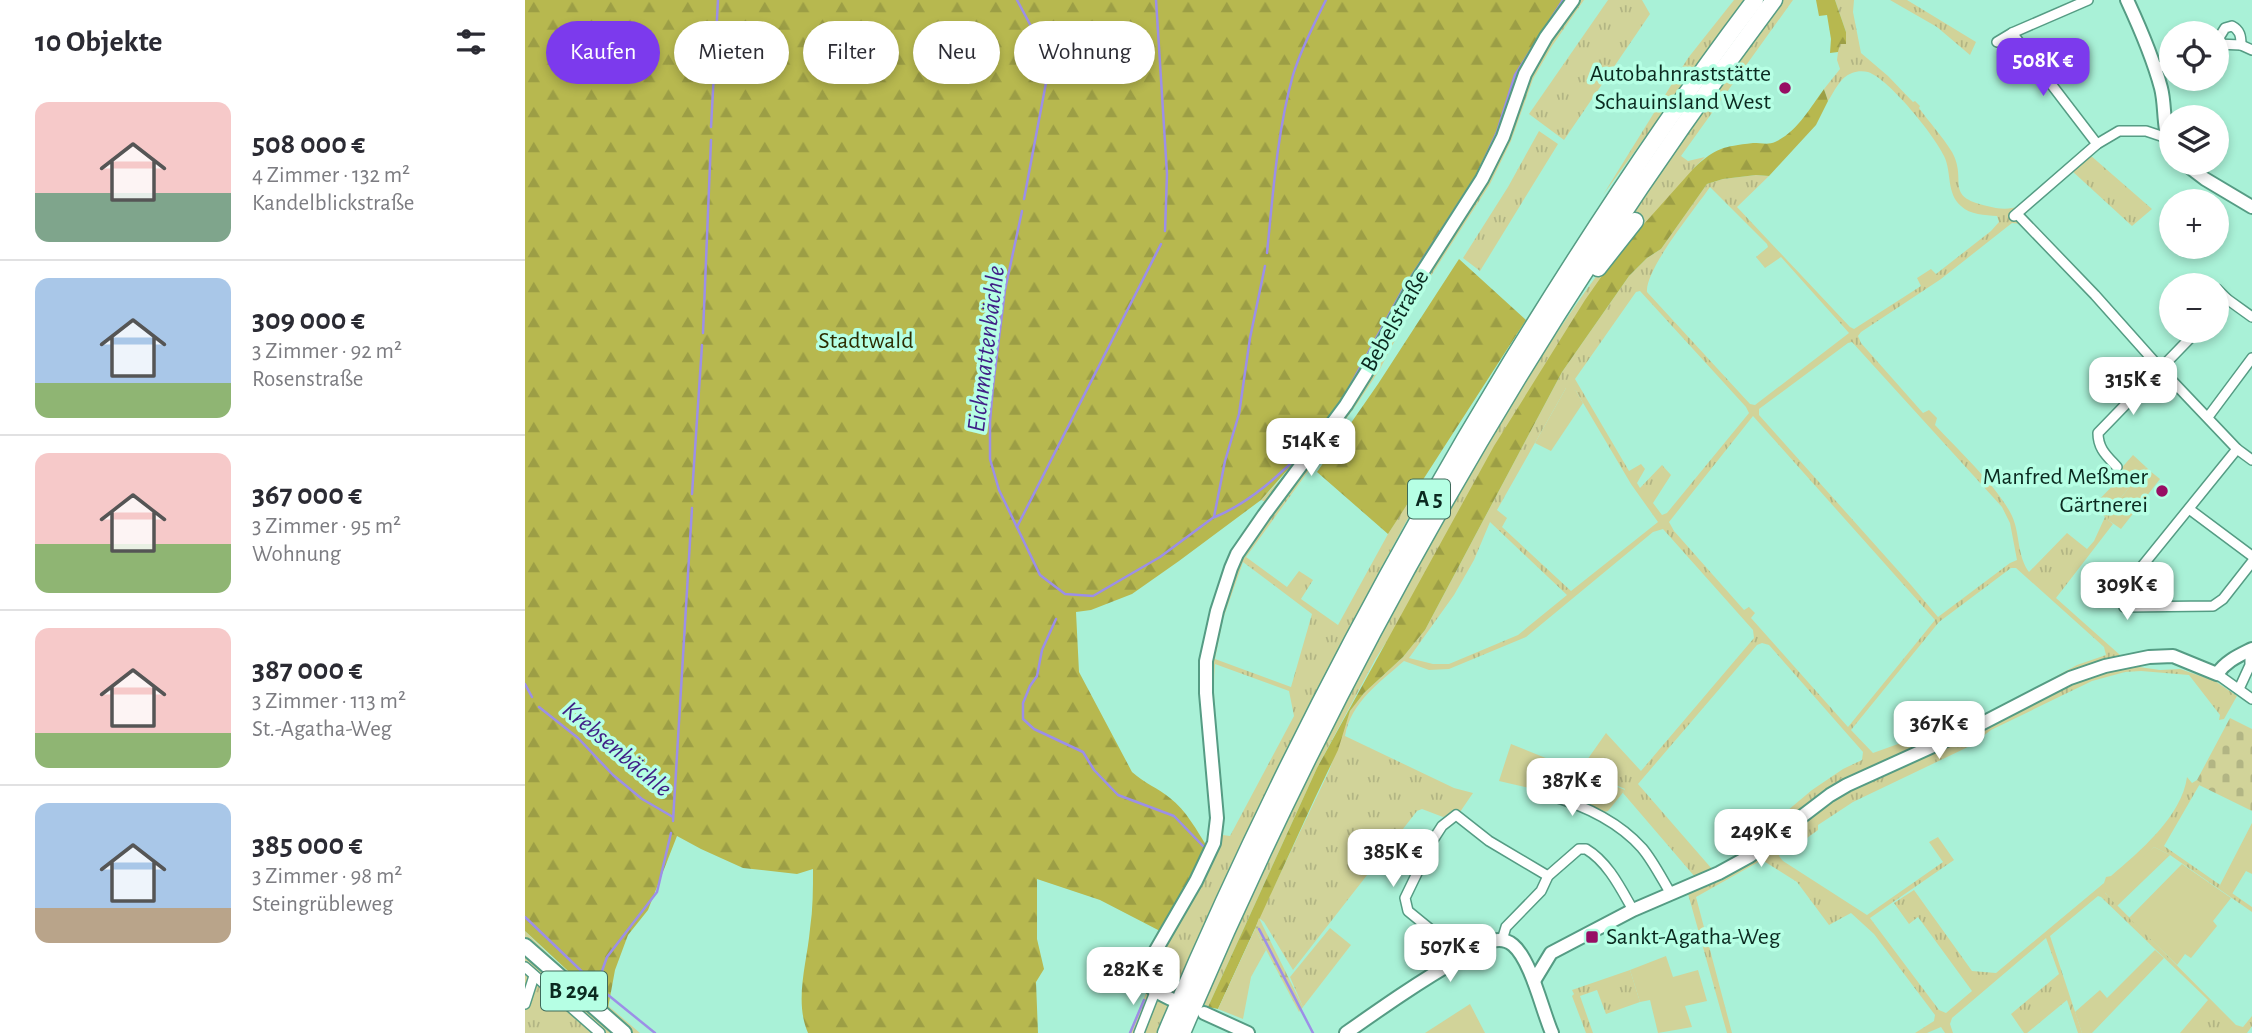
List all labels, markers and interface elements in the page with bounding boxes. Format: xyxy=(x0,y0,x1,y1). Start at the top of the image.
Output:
chip: Kaufen xyxy=(546,21,660,84)
chip: Mieten xyxy=(674,21,789,84)
chip: Filter xyxy=(803,21,899,84)
chip: Neu xyxy=(913,21,1000,84)
chip: Wohnung xyxy=(1014,21,1155,84)
map controls xyxy=(2159,21,2229,343)
button: locate xyxy=(2159,21,2229,91)
icon: filters xyxy=(452,23,490,61)
text: 10 Objekte xyxy=(35,27,162,57)
pin: 508K € xyxy=(1986,38,2100,98)
text: 508K € xyxy=(2013,49,2073,72)
place label: Autobahnraststätte Schauinsland West xyxy=(1590,62,1771,114)
marker: Autobahnraststätte Schauinsland West xyxy=(1777,80,1793,96)
button: layers xyxy=(2159,105,2229,175)
text: 508 000 € xyxy=(252,129,365,159)
icon: home xyxy=(91,130,175,214)
text: 4 Zimmer · 132 m² xyxy=(252,164,410,187)
button: + xyxy=(2159,189,2229,259)
text: Kandelblickstraße xyxy=(252,192,414,215)
water label: Eichmattenbächle xyxy=(963,264,1009,434)
street label: Bebelstraße xyxy=(1356,266,1434,376)
button: − xyxy=(2159,273,2229,343)
text: 309 000 € xyxy=(252,305,365,335)
icon: home xyxy=(91,306,175,390)
park label: Stadtwald xyxy=(818,329,914,353)
text: 3 Zimmer · 92 m² xyxy=(252,340,402,363)
pin: 315K € xyxy=(2076,358,2190,417)
text: Rosenstraße xyxy=(252,368,363,391)
text: 315K € xyxy=(2105,368,2161,391)
pin: 514K € xyxy=(1254,419,1368,478)
text: 514K € xyxy=(1282,429,1340,452)
place label: Manfred Meßmer Gärtnerei xyxy=(1983,465,2148,517)
text: 367 000 € xyxy=(252,480,362,510)
road number: A 5 xyxy=(1408,480,1450,519)
icon: home xyxy=(91,481,175,565)
marker: Manfred Meßmer Gärtnerei xyxy=(2154,483,2170,499)
text: 3 Zimmer · 95 m² xyxy=(252,515,401,538)
text: Wohnung xyxy=(252,543,341,566)
pin: 309K € xyxy=(2070,562,2184,622)
text: 309K € xyxy=(2097,573,2157,596)
text: 387 000 € xyxy=(252,655,363,685)
icon: home xyxy=(91,656,175,740)
text: 3 Zimmer · 113 m² xyxy=(252,690,406,713)
water label: Krebsenbächle xyxy=(558,696,677,802)
pin: 367K € xyxy=(1882,702,1996,761)
text: 367K € xyxy=(1910,712,1968,735)
text: St.-Agatha-Weg xyxy=(252,718,392,741)
pin: 387K € xyxy=(1515,758,1629,818)
text: 387K € xyxy=(1543,769,1601,792)
pin: 249K € xyxy=(1704,810,1818,869)
text: 249K € xyxy=(1730,820,1792,843)
text: 385 000 € xyxy=(252,830,363,860)
pin: 385K € xyxy=(1336,830,1450,889)
icon: home xyxy=(91,831,175,915)
text: 385K € xyxy=(1364,840,1422,863)
text: 3 Zimmer · 98 m² xyxy=(252,865,402,888)
text: Steingrübleweg xyxy=(252,893,393,916)
pin: 507K € xyxy=(1393,925,1507,984)
place label: Sankt-Agatha-Weg xyxy=(1606,925,1781,949)
marker: Sankt-Agatha-Weg xyxy=(1584,929,1600,945)
text: 507K € xyxy=(1420,935,1480,958)
pin: 282K € xyxy=(1076,948,1190,1007)
text: 282K € xyxy=(1103,958,1163,981)
road number: B 294 xyxy=(541,972,607,1010)

